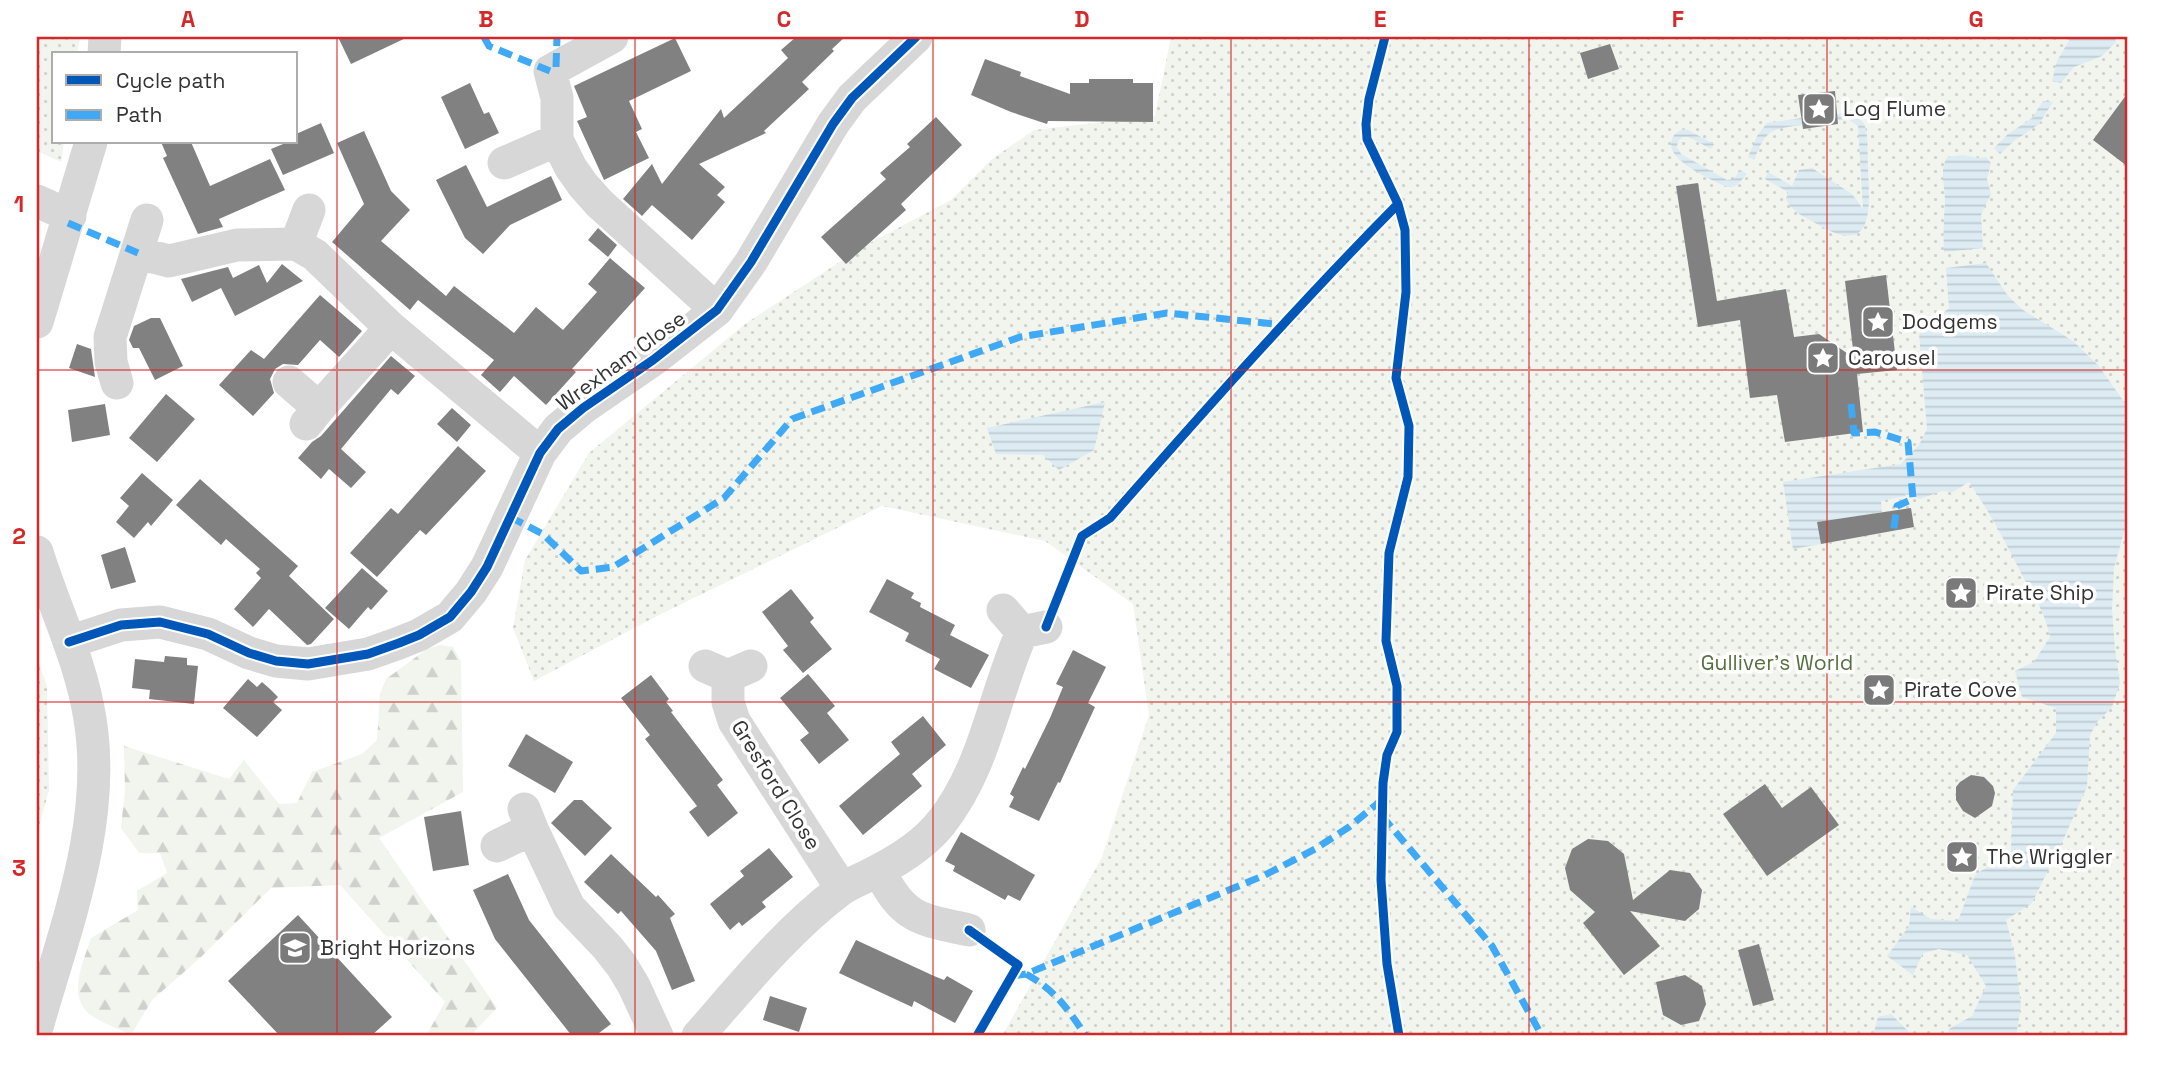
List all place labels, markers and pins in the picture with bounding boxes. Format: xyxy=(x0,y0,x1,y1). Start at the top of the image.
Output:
place icon: Log Flume xyxy=(1800,90,1838,128)
place label: Log Flume xyxy=(1843,95,1946,122)
place icon: Dodgems xyxy=(1859,303,1897,341)
place label: Dodgems xyxy=(1902,308,1997,335)
place icon: Carousel xyxy=(1804,339,1842,377)
place label: Carousel xyxy=(1848,344,1936,371)
place icon: Pirate Ship xyxy=(1942,574,1980,612)
place label: Pirate Ship xyxy=(1986,579,2094,606)
place icon: Pirate Cove xyxy=(1860,671,1898,709)
place label: Pirate Cove xyxy=(1904,676,2017,703)
place icon: The Wriggler xyxy=(1943,838,1981,876)
place label: The Wriggler xyxy=(1986,843,2113,870)
school or university icon: Bright Horizons xyxy=(276,929,314,967)
place label: Bright Horizons xyxy=(320,934,475,961)

